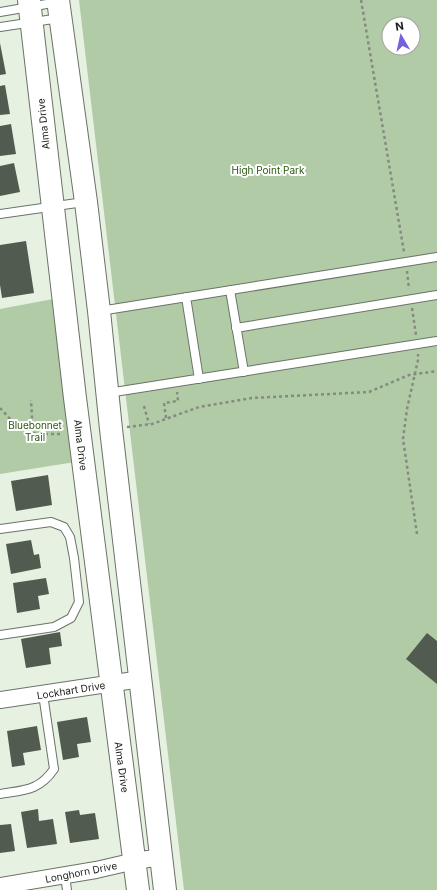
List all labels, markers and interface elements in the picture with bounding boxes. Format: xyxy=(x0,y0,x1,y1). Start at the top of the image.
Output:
north arrow xyxy=(381,16,421,56)
text: N xyxy=(394,19,405,34)
street label: Alma Drive xyxy=(34,98,52,150)
park label: High Point Park xyxy=(232,164,305,176)
park label: Bluebonnet Trail xyxy=(8,419,63,443)
street label: Alma Drive xyxy=(72,419,90,471)
street label: Lockhart Drive xyxy=(36,679,106,701)
street label: Alma Drive xyxy=(112,741,132,793)
street label: Longhorn Drive xyxy=(44,859,118,885)

